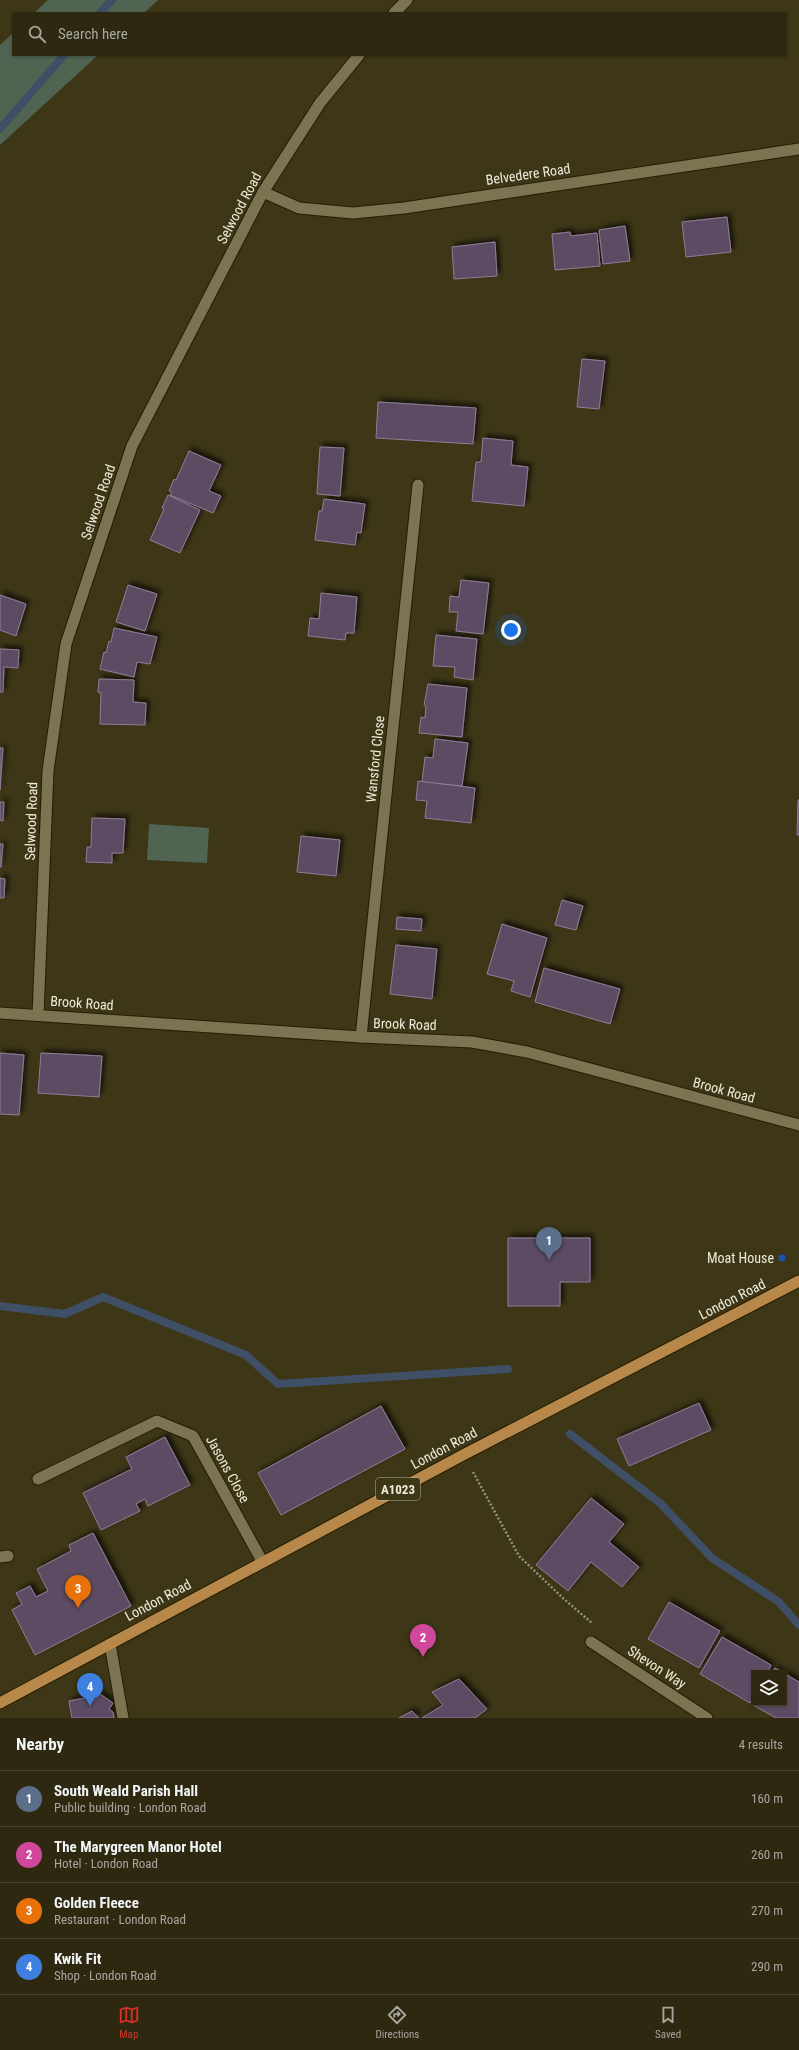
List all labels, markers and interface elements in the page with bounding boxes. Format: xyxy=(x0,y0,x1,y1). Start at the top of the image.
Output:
search box xyxy=(12,12,787,56)
icon: search xyxy=(26,23,48,45)
text: Search here xyxy=(58,25,128,43)
street label: Belvedere Road xyxy=(485,160,571,188)
street label: Selwood Road xyxy=(214,170,264,246)
street label: Selwood Road xyxy=(78,462,118,542)
your location xyxy=(501,620,521,640)
street label: Wansford Close xyxy=(362,714,388,803)
street label: Selwood Road xyxy=(22,782,40,860)
street label: Brook Road xyxy=(50,993,114,1013)
street label: Brook Road xyxy=(373,1015,437,1033)
street label: Brook Road xyxy=(691,1074,757,1106)
pin: 1 xyxy=(536,1227,562,1260)
place label: Moat House xyxy=(707,1250,774,1266)
marker: Moat House xyxy=(777,1253,787,1263)
street label: London Road xyxy=(696,1275,768,1323)
street label: London Road xyxy=(408,1424,480,1472)
street label: Jasons Close xyxy=(203,1433,253,1506)
road number: A1023 xyxy=(376,1478,420,1500)
pin: 3 xyxy=(65,1575,91,1608)
street label: London Road xyxy=(122,1576,194,1624)
pin: 2 xyxy=(410,1624,436,1657)
street label: Shevon Way xyxy=(625,1642,689,1692)
map controls xyxy=(751,1670,787,1706)
button: layers xyxy=(751,1670,787,1706)
pin: 4 xyxy=(77,1673,103,1706)
text: Nearby xyxy=(16,1734,64,1754)
text: 4 results xyxy=(739,1737,783,1752)
text: South Weald Parish Hall xyxy=(54,1782,198,1800)
text: 1 xyxy=(26,1791,32,1806)
text: 160 m xyxy=(751,1791,783,1806)
text: Public building · London Road xyxy=(54,1800,206,1815)
text: The Marygreen Manor Hotel xyxy=(54,1838,222,1856)
text: 2 xyxy=(26,1847,32,1862)
text: 260 m xyxy=(751,1847,783,1862)
text: Hotel · London Road xyxy=(54,1856,158,1871)
text: Golden Fleece xyxy=(54,1894,139,1912)
text: 3 xyxy=(26,1903,32,1918)
text: 270 m xyxy=(751,1903,783,1918)
text: Restaurant · London Road xyxy=(54,1912,186,1927)
text: Kwik Fit xyxy=(54,1950,101,1968)
text: 4 xyxy=(26,1959,32,1974)
text: 290 m xyxy=(751,1959,783,1974)
text: Shop · London Road xyxy=(54,1968,156,1983)
tab: Map xyxy=(118,2004,140,2041)
tab: Directions xyxy=(375,2004,419,2041)
tab: Saved xyxy=(655,2004,681,2041)

